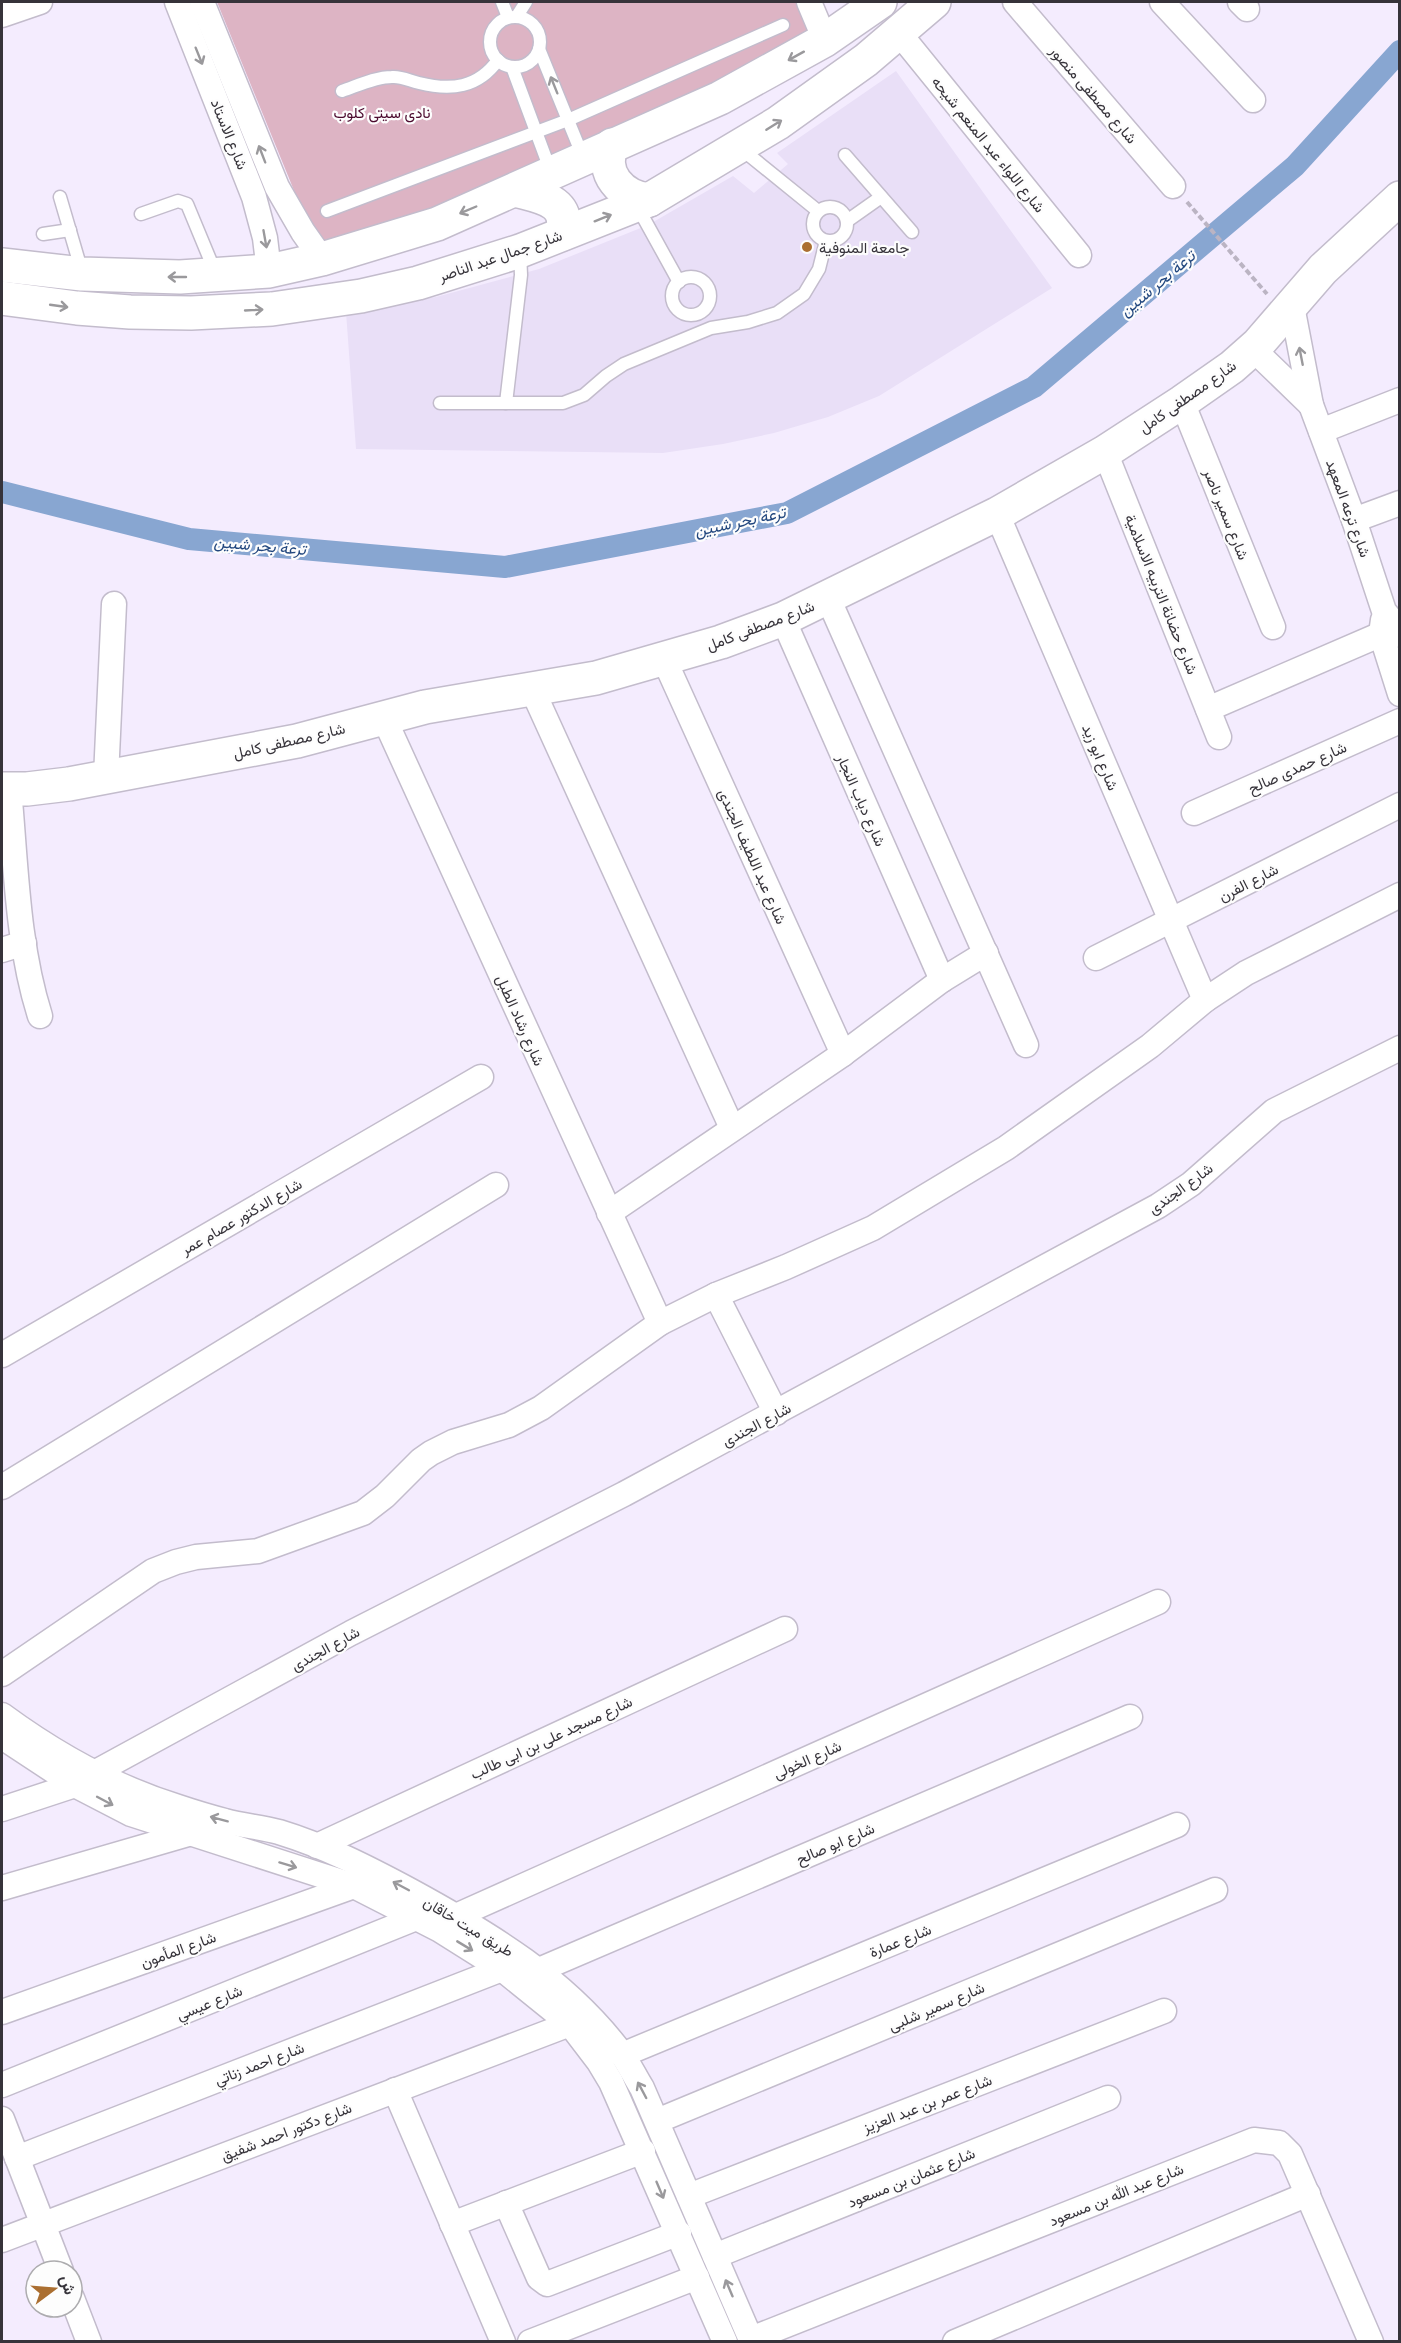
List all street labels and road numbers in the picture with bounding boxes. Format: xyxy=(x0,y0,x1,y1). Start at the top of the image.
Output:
street label: شارع مصطفى منصور xyxy=(1044,41,1141,149)
street label: شارع اللواء عبد المنعم شيحه xyxy=(926,72,1050,218)
street label: شارع الاستاد xyxy=(205,96,252,173)
street label: شارع جمال عبد الناصر xyxy=(435,225,565,288)
street label: شارع مصطفى كامل xyxy=(1135,356,1241,439)
street label: شارع ترعه المعهد xyxy=(1320,457,1375,561)
street label: شارع سمير ناصر xyxy=(1197,465,1253,563)
street label: شارع حضانة التربيه الاسلامية xyxy=(1119,511,1202,678)
street label: شارع مصطفى كامل xyxy=(703,596,818,657)
street label: شارع مصطفى كامل xyxy=(231,718,348,765)
street label: شارع ابو زيد xyxy=(1076,721,1123,794)
street label: شارع حمدى صالح xyxy=(1245,737,1350,800)
street label: شارع دياب النجار xyxy=(831,750,890,850)
street label: شارع عبد اللطيف الجندى xyxy=(712,786,791,928)
street label: شارع الفرن xyxy=(1215,859,1282,907)
street label: شارع رشاد الطبل xyxy=(490,972,549,1070)
street label: شارع الجندى xyxy=(1144,1158,1218,1220)
street label: شارع الدكتور عصام عمر xyxy=(176,1174,306,1261)
street label: شارع الجندى xyxy=(718,1398,795,1452)
street label: شارع الجندى xyxy=(288,1622,364,1677)
street label: شارع مسجد على بن ابى طالب xyxy=(467,1692,636,1785)
street label: شارع الخولى xyxy=(770,1736,845,1785)
street label: شارع ابو صالح xyxy=(793,1818,878,1870)
street label: طريق ميت خاقان xyxy=(420,1892,517,1962)
street label: شارع عمارة xyxy=(866,1919,935,1963)
street label: شارع المأمون xyxy=(138,1927,219,1974)
street label: شارع سمير شلبى xyxy=(885,1978,988,2037)
street label: شارع عيسي xyxy=(173,1981,247,2028)
street label: شارع احمد زناتي xyxy=(212,2038,308,2093)
street label: شارع عمر بن عبد العزيز xyxy=(859,2070,995,2139)
street label: شارع دكتور احمد شفيق xyxy=(218,2098,355,2167)
street label: شارع عثمان بن مسعود xyxy=(845,2143,979,2214)
street label: شارع عبد الله بن مسعود xyxy=(1046,2159,1187,2232)

